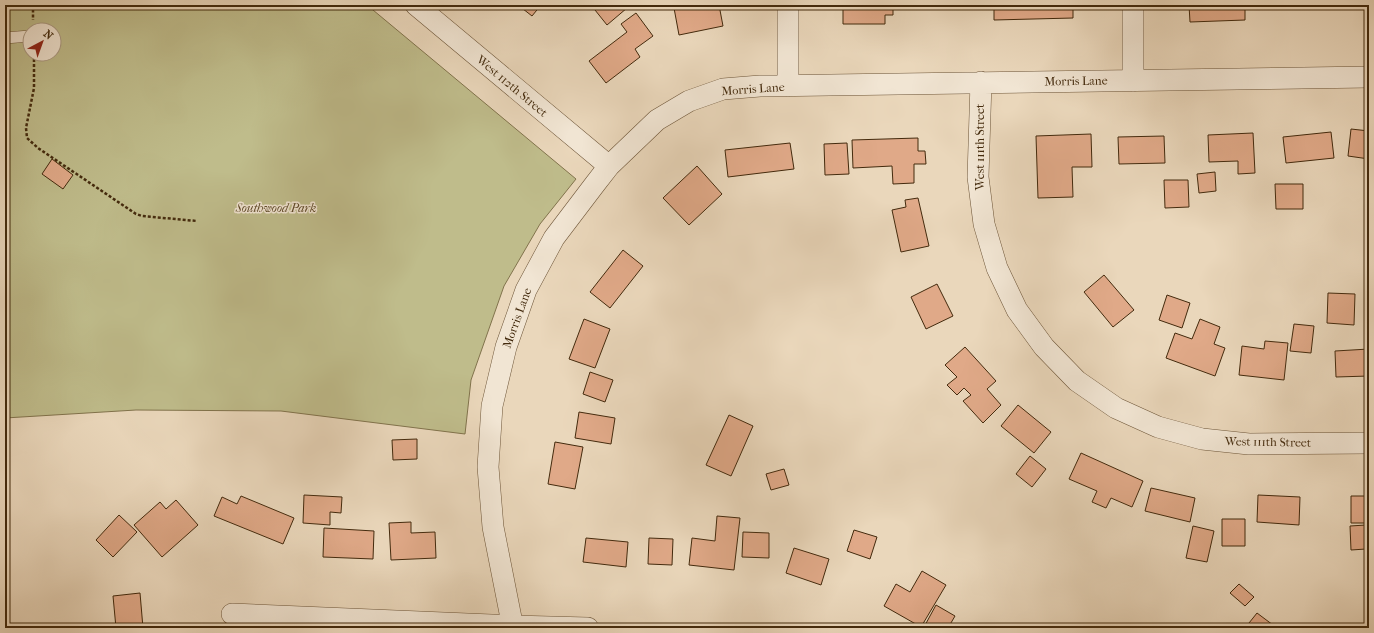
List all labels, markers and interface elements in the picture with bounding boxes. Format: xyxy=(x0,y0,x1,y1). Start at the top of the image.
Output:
north arrow xyxy=(22,22,62,62)
text: N xyxy=(41,27,56,43)
street label: West 112th Street xyxy=(473,52,551,120)
street label: Morris Lane xyxy=(1044,73,1108,89)
street label: Morris Lane xyxy=(721,80,785,98)
street label: West 111th Street xyxy=(973,103,987,191)
park label: Southwood Park xyxy=(235,201,316,215)
street label: Morris Lane xyxy=(500,286,534,350)
street label: West 111th Street xyxy=(1224,434,1312,450)

